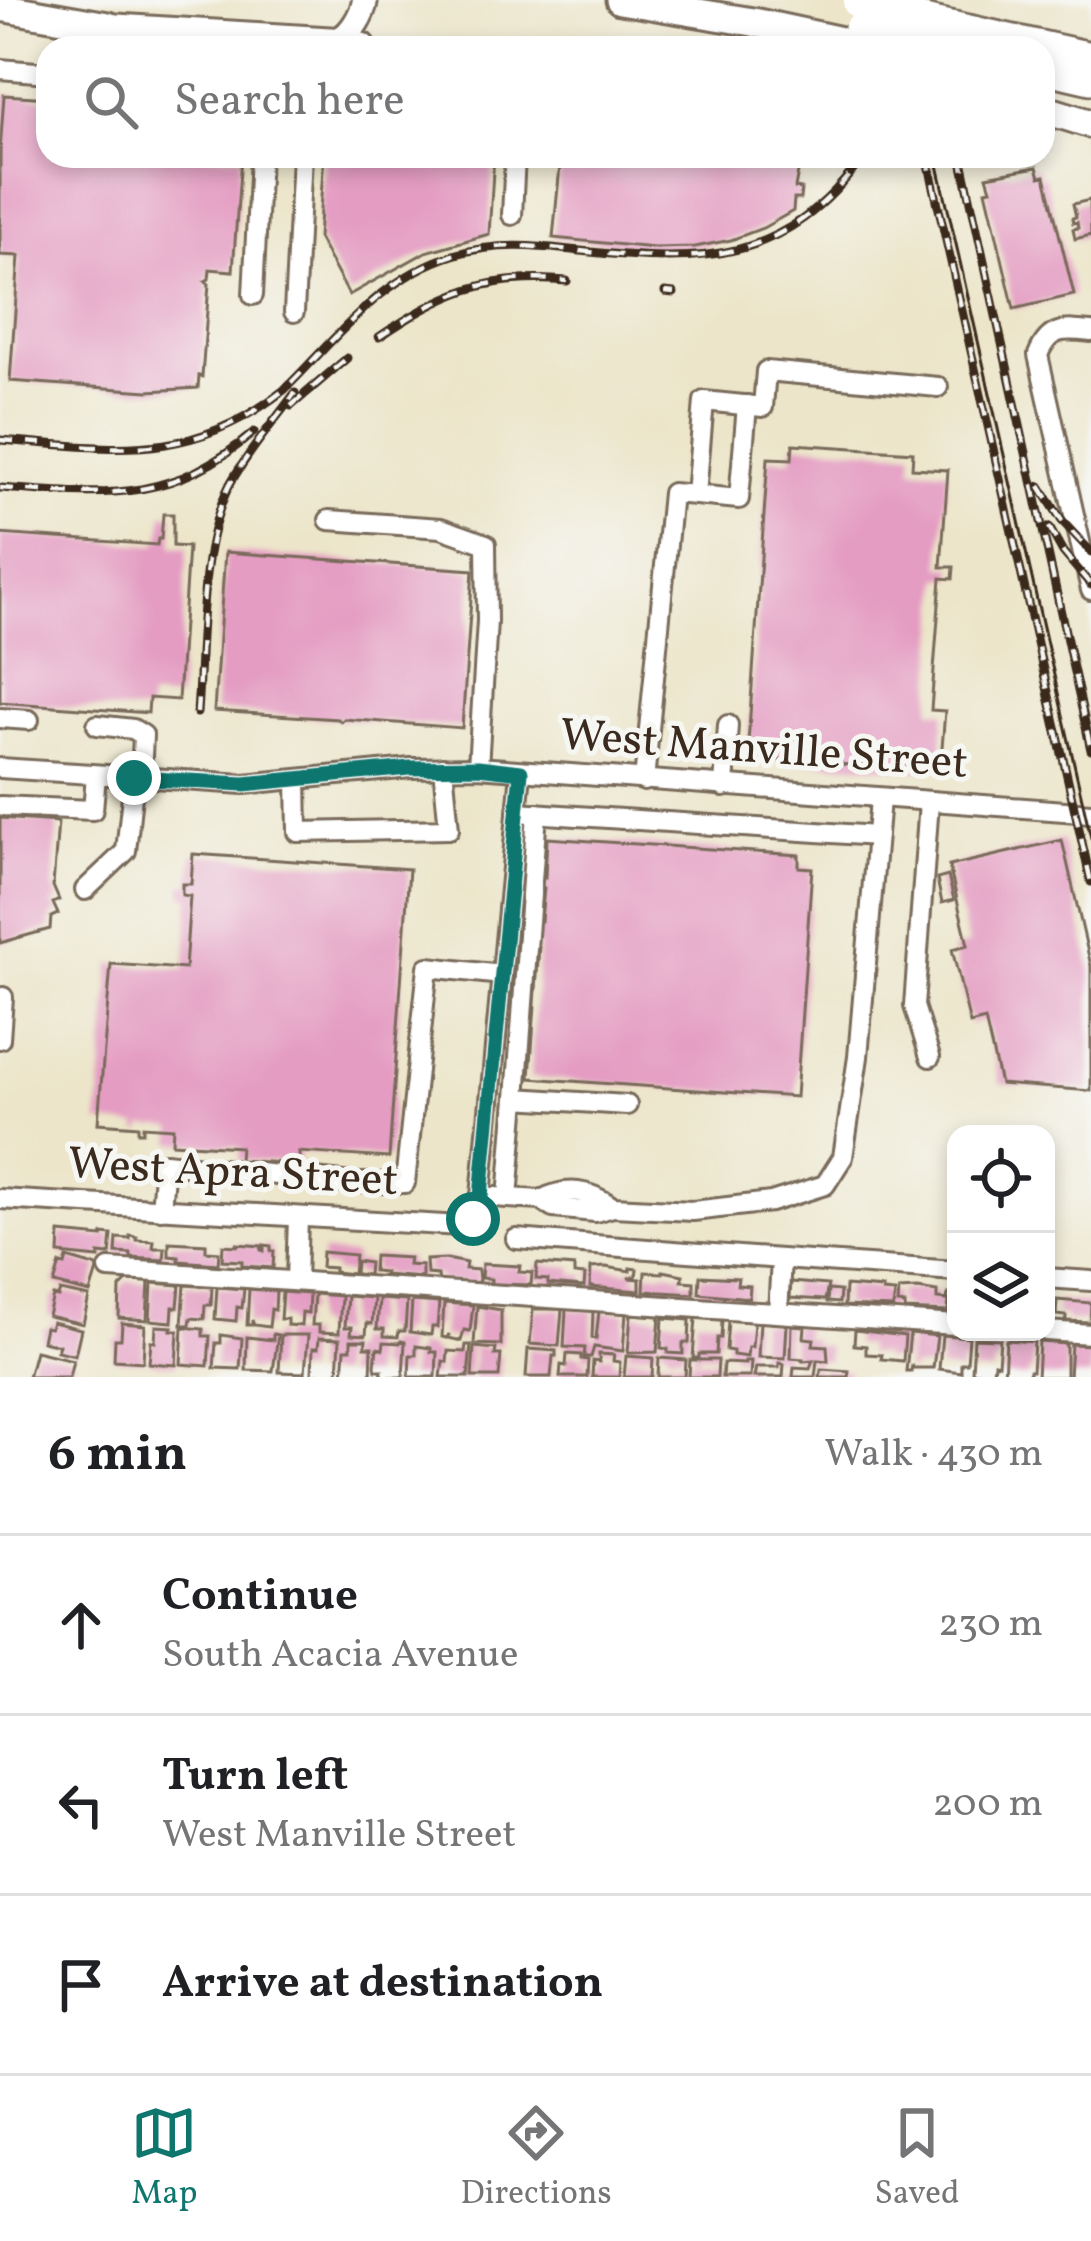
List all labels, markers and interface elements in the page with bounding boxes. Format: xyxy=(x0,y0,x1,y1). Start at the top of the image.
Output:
search box xyxy=(36,36,1055,168)
icon: search xyxy=(78,69,144,135)
text: Search here xyxy=(174,71,405,134)
street label: West Manville Street xyxy=(558,705,970,797)
route end xyxy=(107,751,161,805)
map controls xyxy=(947,1125,1055,1341)
button: locate xyxy=(947,1125,1055,1233)
street label: West Apra Street xyxy=(66,1134,400,1214)
route start xyxy=(446,1192,500,1246)
button: layers xyxy=(947,1233,1055,1341)
text: 6 min xyxy=(48,1420,187,1491)
text: Walk · 430 m xyxy=(824,1428,1043,1482)
text: Continue xyxy=(162,1566,358,1629)
icon: ahead xyxy=(48,1592,114,1658)
text: 230 m xyxy=(938,1598,1043,1652)
text: South Acacia Avenue xyxy=(162,1629,519,1683)
text: Turn left xyxy=(162,1746,348,1809)
icon: left xyxy=(48,1772,114,1838)
text: 200 m xyxy=(932,1778,1043,1832)
text: West Manville Street xyxy=(162,1809,516,1863)
icon: arrive xyxy=(48,1952,114,2018)
text: Arrive at destination xyxy=(162,1953,603,2016)
tab: Map xyxy=(131,2100,198,2218)
tab: Directions xyxy=(460,2100,612,2218)
tab: Saved xyxy=(875,2100,960,2218)

